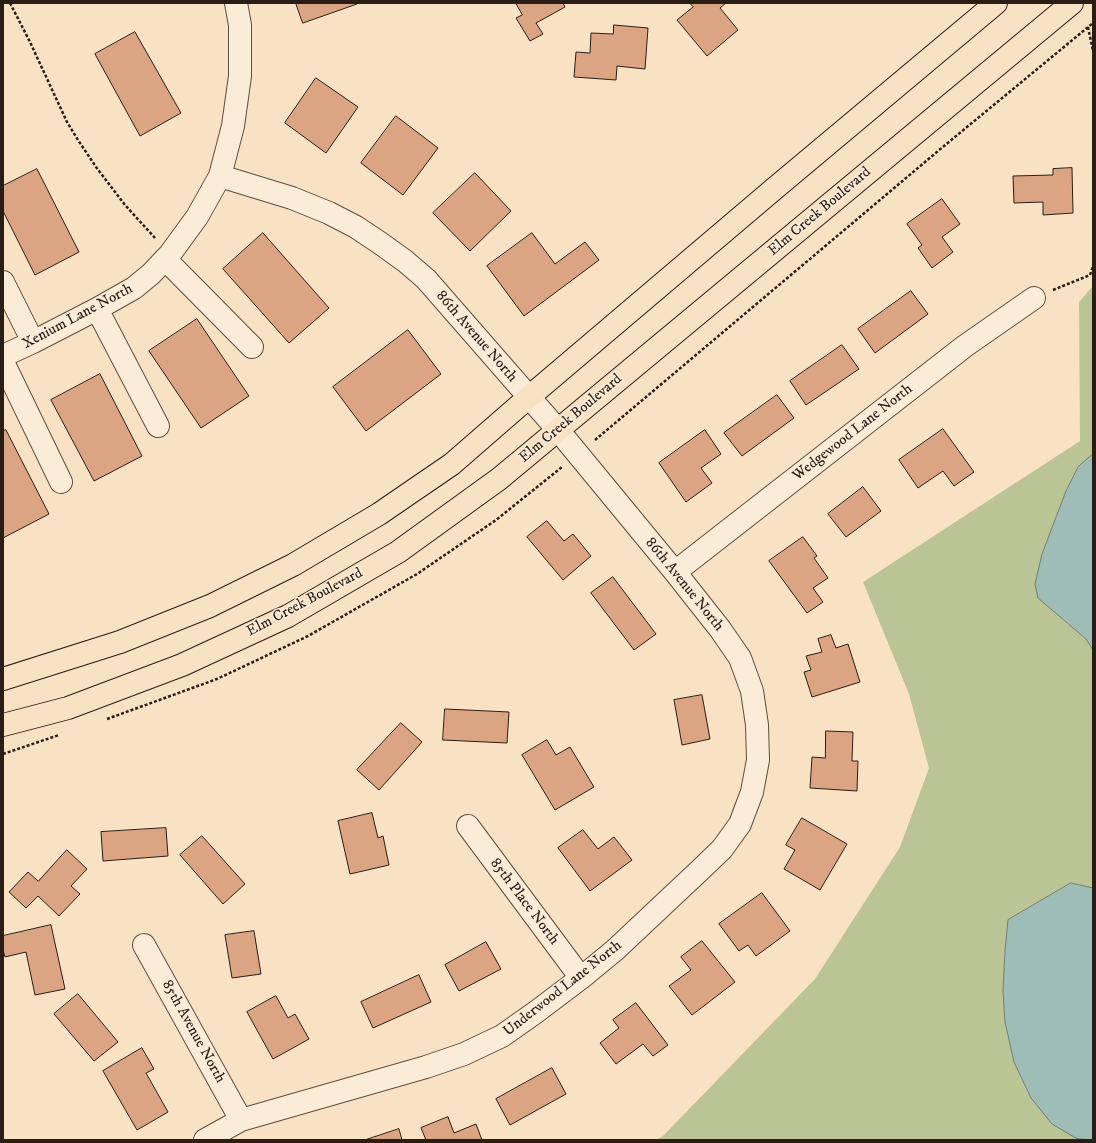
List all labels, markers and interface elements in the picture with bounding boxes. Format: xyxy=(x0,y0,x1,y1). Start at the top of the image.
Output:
street label: Elm Creek Boulevard xyxy=(765,164,875,260)
street label: Xenium Lane North xyxy=(20,280,136,354)
street label: 86th Avenue North xyxy=(431,288,521,386)
street label: Elm Creek Boulevard xyxy=(516,371,626,467)
street label: Wedgewood Lane North xyxy=(790,381,916,485)
street label: 86th Avenue North xyxy=(641,535,727,635)
street label: Elm Creek Boulevard xyxy=(244,565,366,641)
street label: 85th Place North xyxy=(486,855,562,949)
street label: Underwood Lane North xyxy=(500,937,626,1041)
street label: 85th Avenue North xyxy=(157,977,229,1087)

